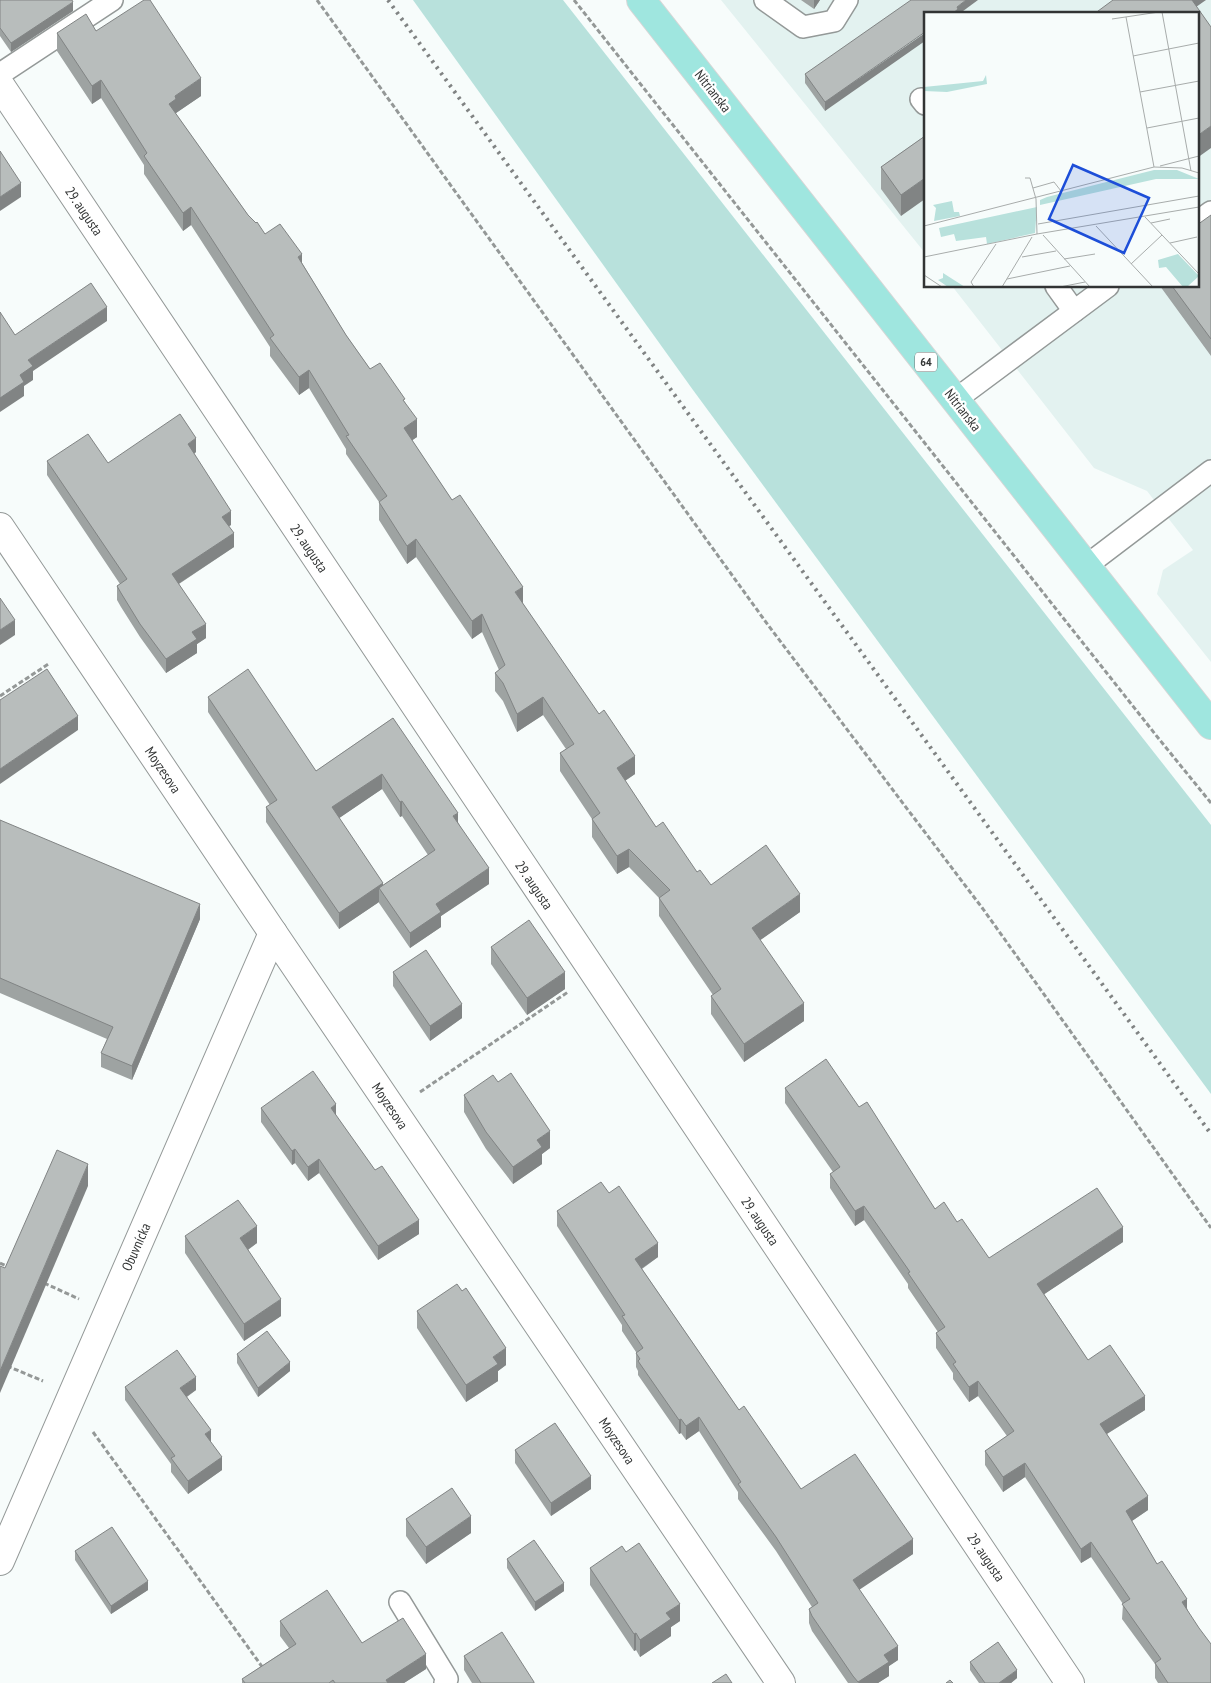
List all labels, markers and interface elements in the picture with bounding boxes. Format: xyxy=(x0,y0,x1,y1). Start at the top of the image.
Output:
inset map xyxy=(924,12,1198,288)
street label: Nitrianska xyxy=(691,66,735,116)
street label: 29. augusta xyxy=(61,183,107,239)
road number: 64 xyxy=(915,352,937,372)
street label: Nitrianska xyxy=(941,385,985,435)
street label: 29. augusta xyxy=(286,520,332,576)
street label: Moyzesova xyxy=(141,743,185,797)
street label: 29. augusta xyxy=(511,857,557,913)
street label: Moyzesova xyxy=(368,1079,412,1133)
street label: 29. augusta xyxy=(737,1193,783,1249)
street label: Obuvnícka xyxy=(118,1220,154,1274)
street label: Moyzesova xyxy=(595,1414,639,1468)
street label: 29. augusta xyxy=(963,1529,1009,1585)

